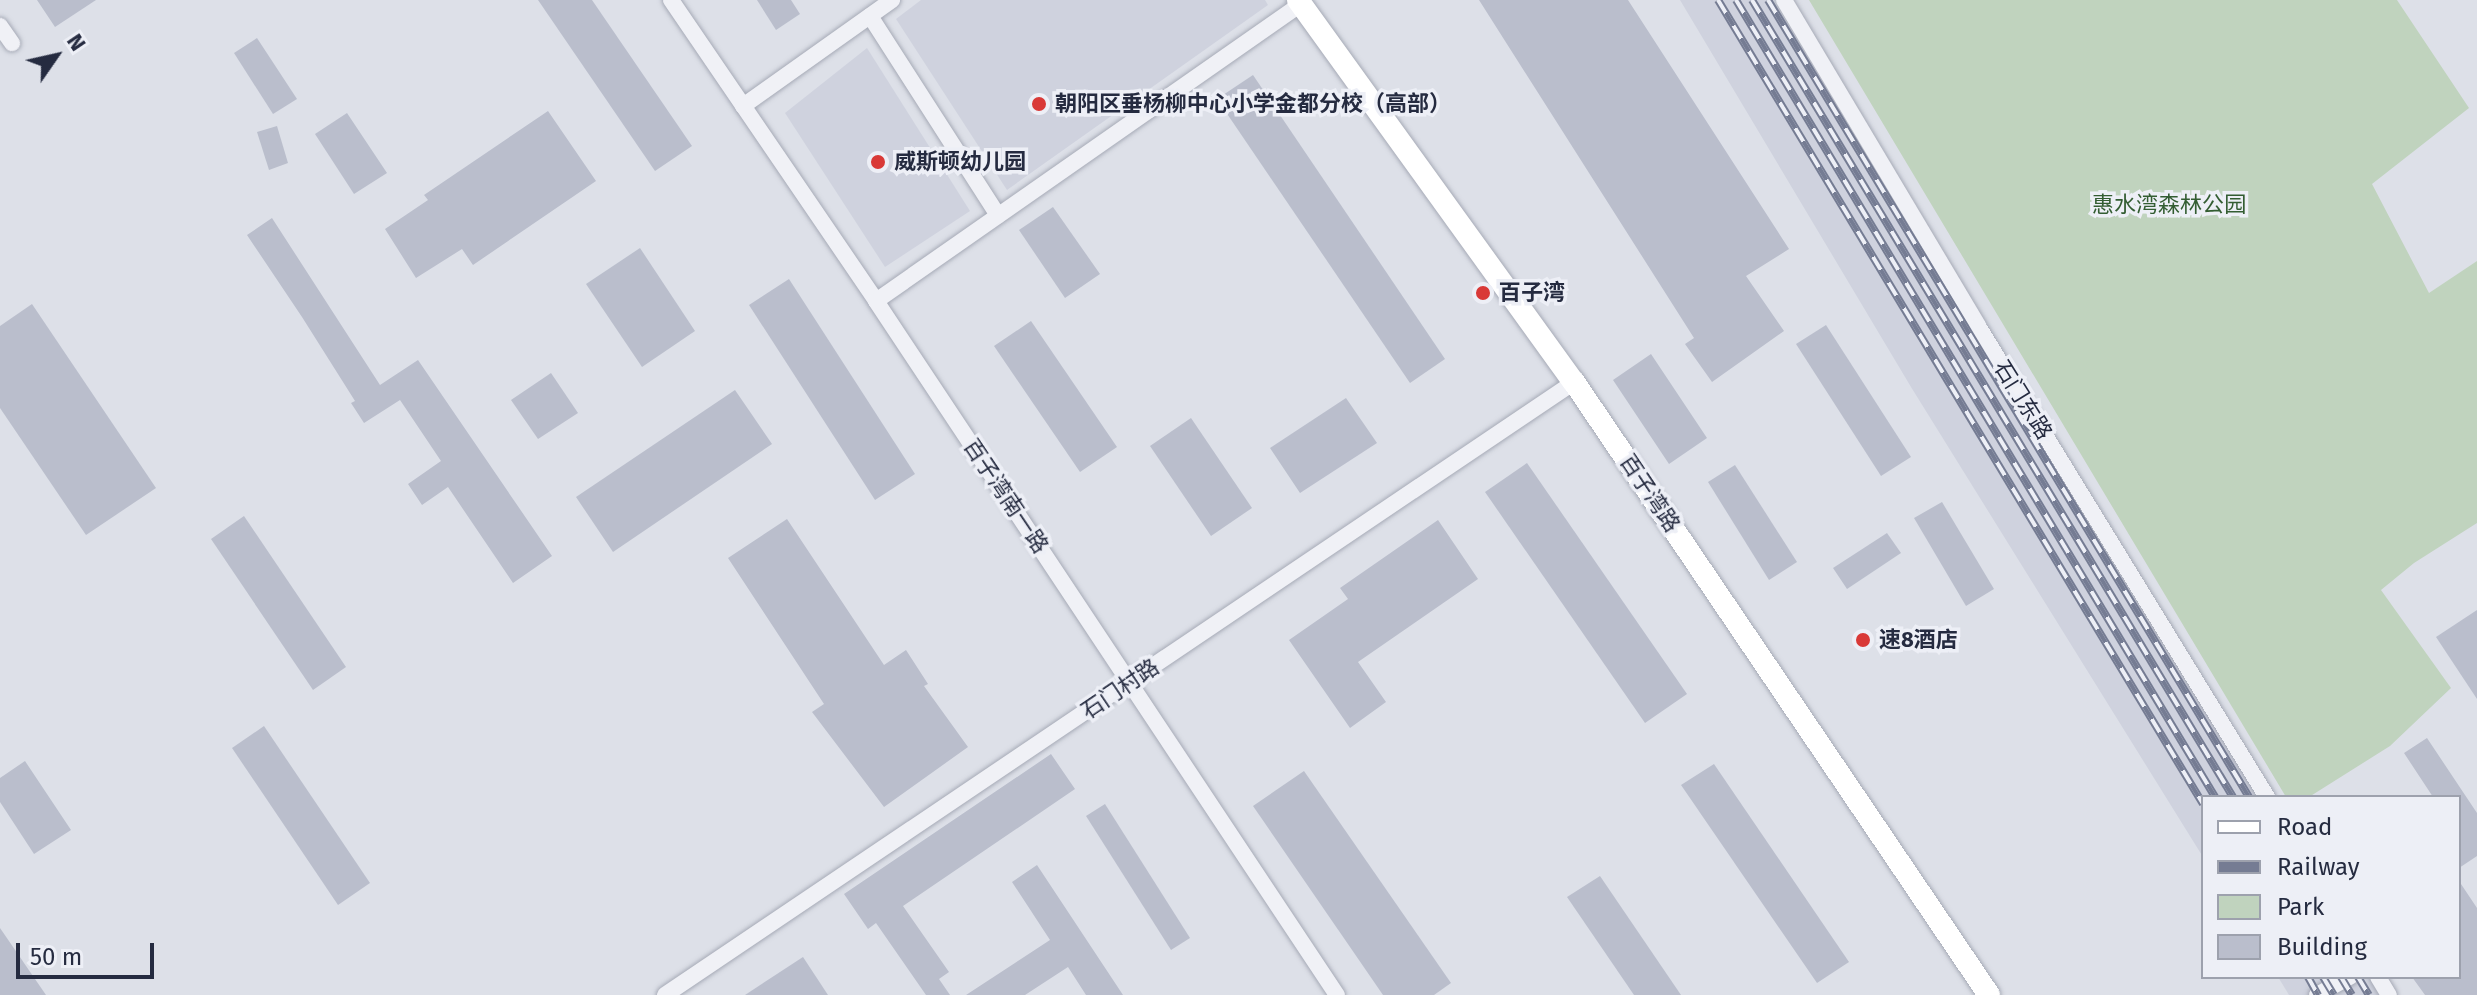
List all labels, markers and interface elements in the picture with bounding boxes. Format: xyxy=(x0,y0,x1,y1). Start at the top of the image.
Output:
north arrow xyxy=(16,16,96,96)
text: N xyxy=(61,29,92,56)
place label: 朝阳区垂杨柳中心小学金都分校（高部） xyxy=(1055,91,1451,117)
marker: 朝阳区垂杨柳中心小学金都分校（高部） xyxy=(1030,95,1048,113)
place label: 威斯顿幼儿园 xyxy=(894,149,1026,175)
marker: 威斯顿幼儿园 xyxy=(869,153,887,171)
park label: 惠水湾森林公园 xyxy=(2092,192,2246,218)
place label: 百子湾 xyxy=(1499,280,1565,306)
marker: 百子湾 xyxy=(1474,284,1492,302)
street label: 石门东路 xyxy=(1988,356,2058,444)
street label: 百子湾南一路 xyxy=(958,434,1054,558)
street label: 百子湾路 xyxy=(1614,449,1686,537)
place label: 速8酒店 xyxy=(1879,627,1958,653)
marker: 速8酒店 xyxy=(1854,631,1872,649)
street label: 石门村路 xyxy=(1076,653,1164,725)
legend xyxy=(2201,795,2461,979)
text: Road xyxy=(2277,813,2332,841)
text: Railway xyxy=(2277,853,2360,881)
text: Park xyxy=(2277,893,2324,921)
scale bar xyxy=(20,927,158,977)
text: Building xyxy=(2277,933,2367,961)
text: 50 m xyxy=(30,943,82,971)

